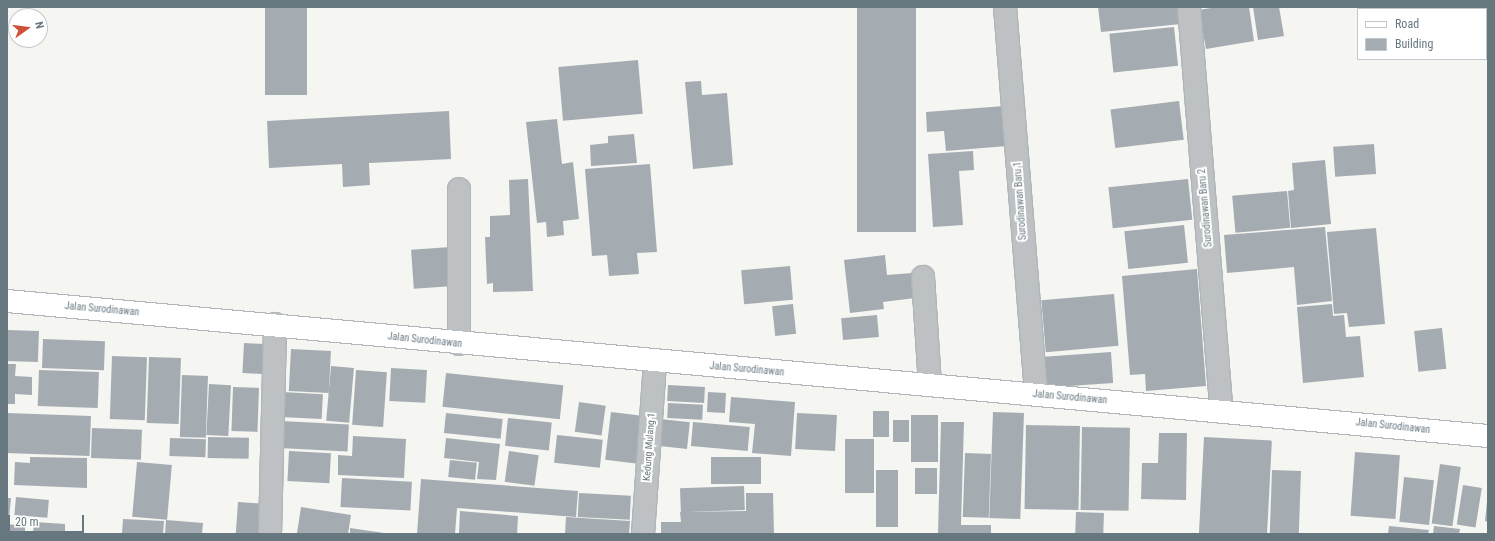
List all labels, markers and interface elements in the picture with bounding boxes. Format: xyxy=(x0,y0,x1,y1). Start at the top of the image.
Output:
north arrow xyxy=(8,8,48,48)
legend xyxy=(1357,8,1487,60)
text: Road xyxy=(1395,17,1419,31)
text: N xyxy=(32,20,46,30)
text: Building xyxy=(1395,37,1433,51)
street label: Surodinawan Baru 1 xyxy=(1011,161,1029,241)
street label: Surodinawan Baru 2 xyxy=(1196,168,1214,248)
street label: Jalan Surodinawan xyxy=(64,300,140,318)
street label: Jalan Surodinawan xyxy=(387,330,463,350)
street label: Jalan Surodinawan xyxy=(709,360,785,378)
street label: Jalan Surodinawan xyxy=(1032,388,1108,406)
street label: Kedung Mulang 1 xyxy=(641,412,657,482)
street label: Jalan Surodinawan xyxy=(1355,416,1431,436)
scale bar xyxy=(10,507,86,533)
text: 20 m xyxy=(15,515,39,529)

